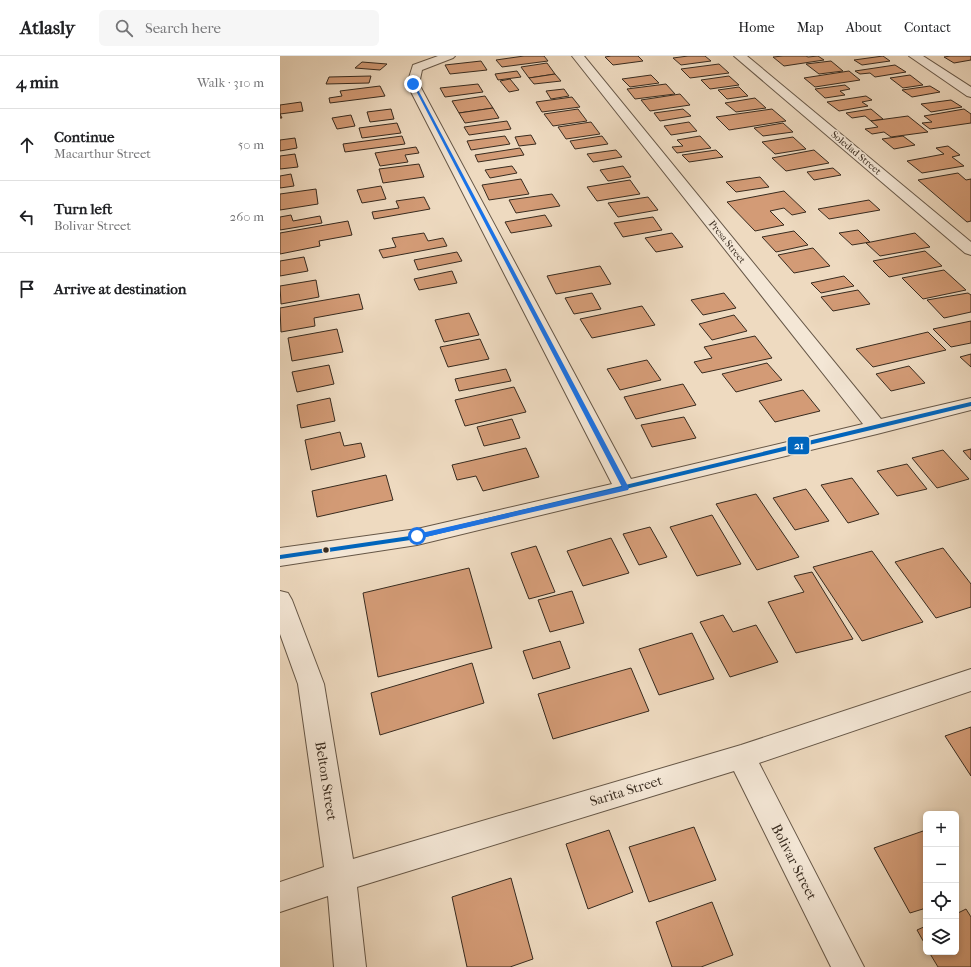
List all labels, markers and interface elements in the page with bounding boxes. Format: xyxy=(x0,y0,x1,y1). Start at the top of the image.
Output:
search box xyxy=(99,10,379,46)
text: Atlasly xyxy=(20,17,75,39)
icon: search xyxy=(113,17,135,39)
text: Search here xyxy=(145,19,221,37)
text: Home xyxy=(738,19,775,36)
text: Map xyxy=(797,19,824,36)
text: About xyxy=(846,19,882,36)
text: Contact xyxy=(904,19,951,36)
text: 4 min xyxy=(16,72,59,92)
text: Walk · 310 m xyxy=(197,75,264,90)
route end xyxy=(404,75,422,93)
text: Continue xyxy=(54,128,114,146)
street label: Soledad Street xyxy=(828,129,884,178)
icon: ahead xyxy=(16,134,38,156)
text: 50 m xyxy=(238,137,264,152)
text: Macarthur Street xyxy=(54,146,151,161)
text: Turn left xyxy=(54,200,112,218)
icon: left xyxy=(16,206,38,228)
text: 260 m xyxy=(230,209,264,224)
text: Bolivar Street xyxy=(54,218,131,233)
street label: Presa Street xyxy=(706,218,748,266)
icon: arrive xyxy=(16,278,38,300)
text: Arrive at destination xyxy=(54,280,186,298)
line badge: 21 xyxy=(787,436,810,455)
text: 21 xyxy=(794,439,804,452)
route start xyxy=(408,527,426,545)
unlabelled marker xyxy=(321,545,331,555)
street label: Belton Street xyxy=(311,740,341,822)
street label: Sarita Street xyxy=(588,772,664,810)
map controls xyxy=(923,811,959,955)
button: + xyxy=(923,811,959,847)
street label: Bolivar Street xyxy=(768,821,820,903)
button: − xyxy=(923,847,959,883)
button: locate xyxy=(923,883,959,919)
button: layers xyxy=(923,919,959,955)

